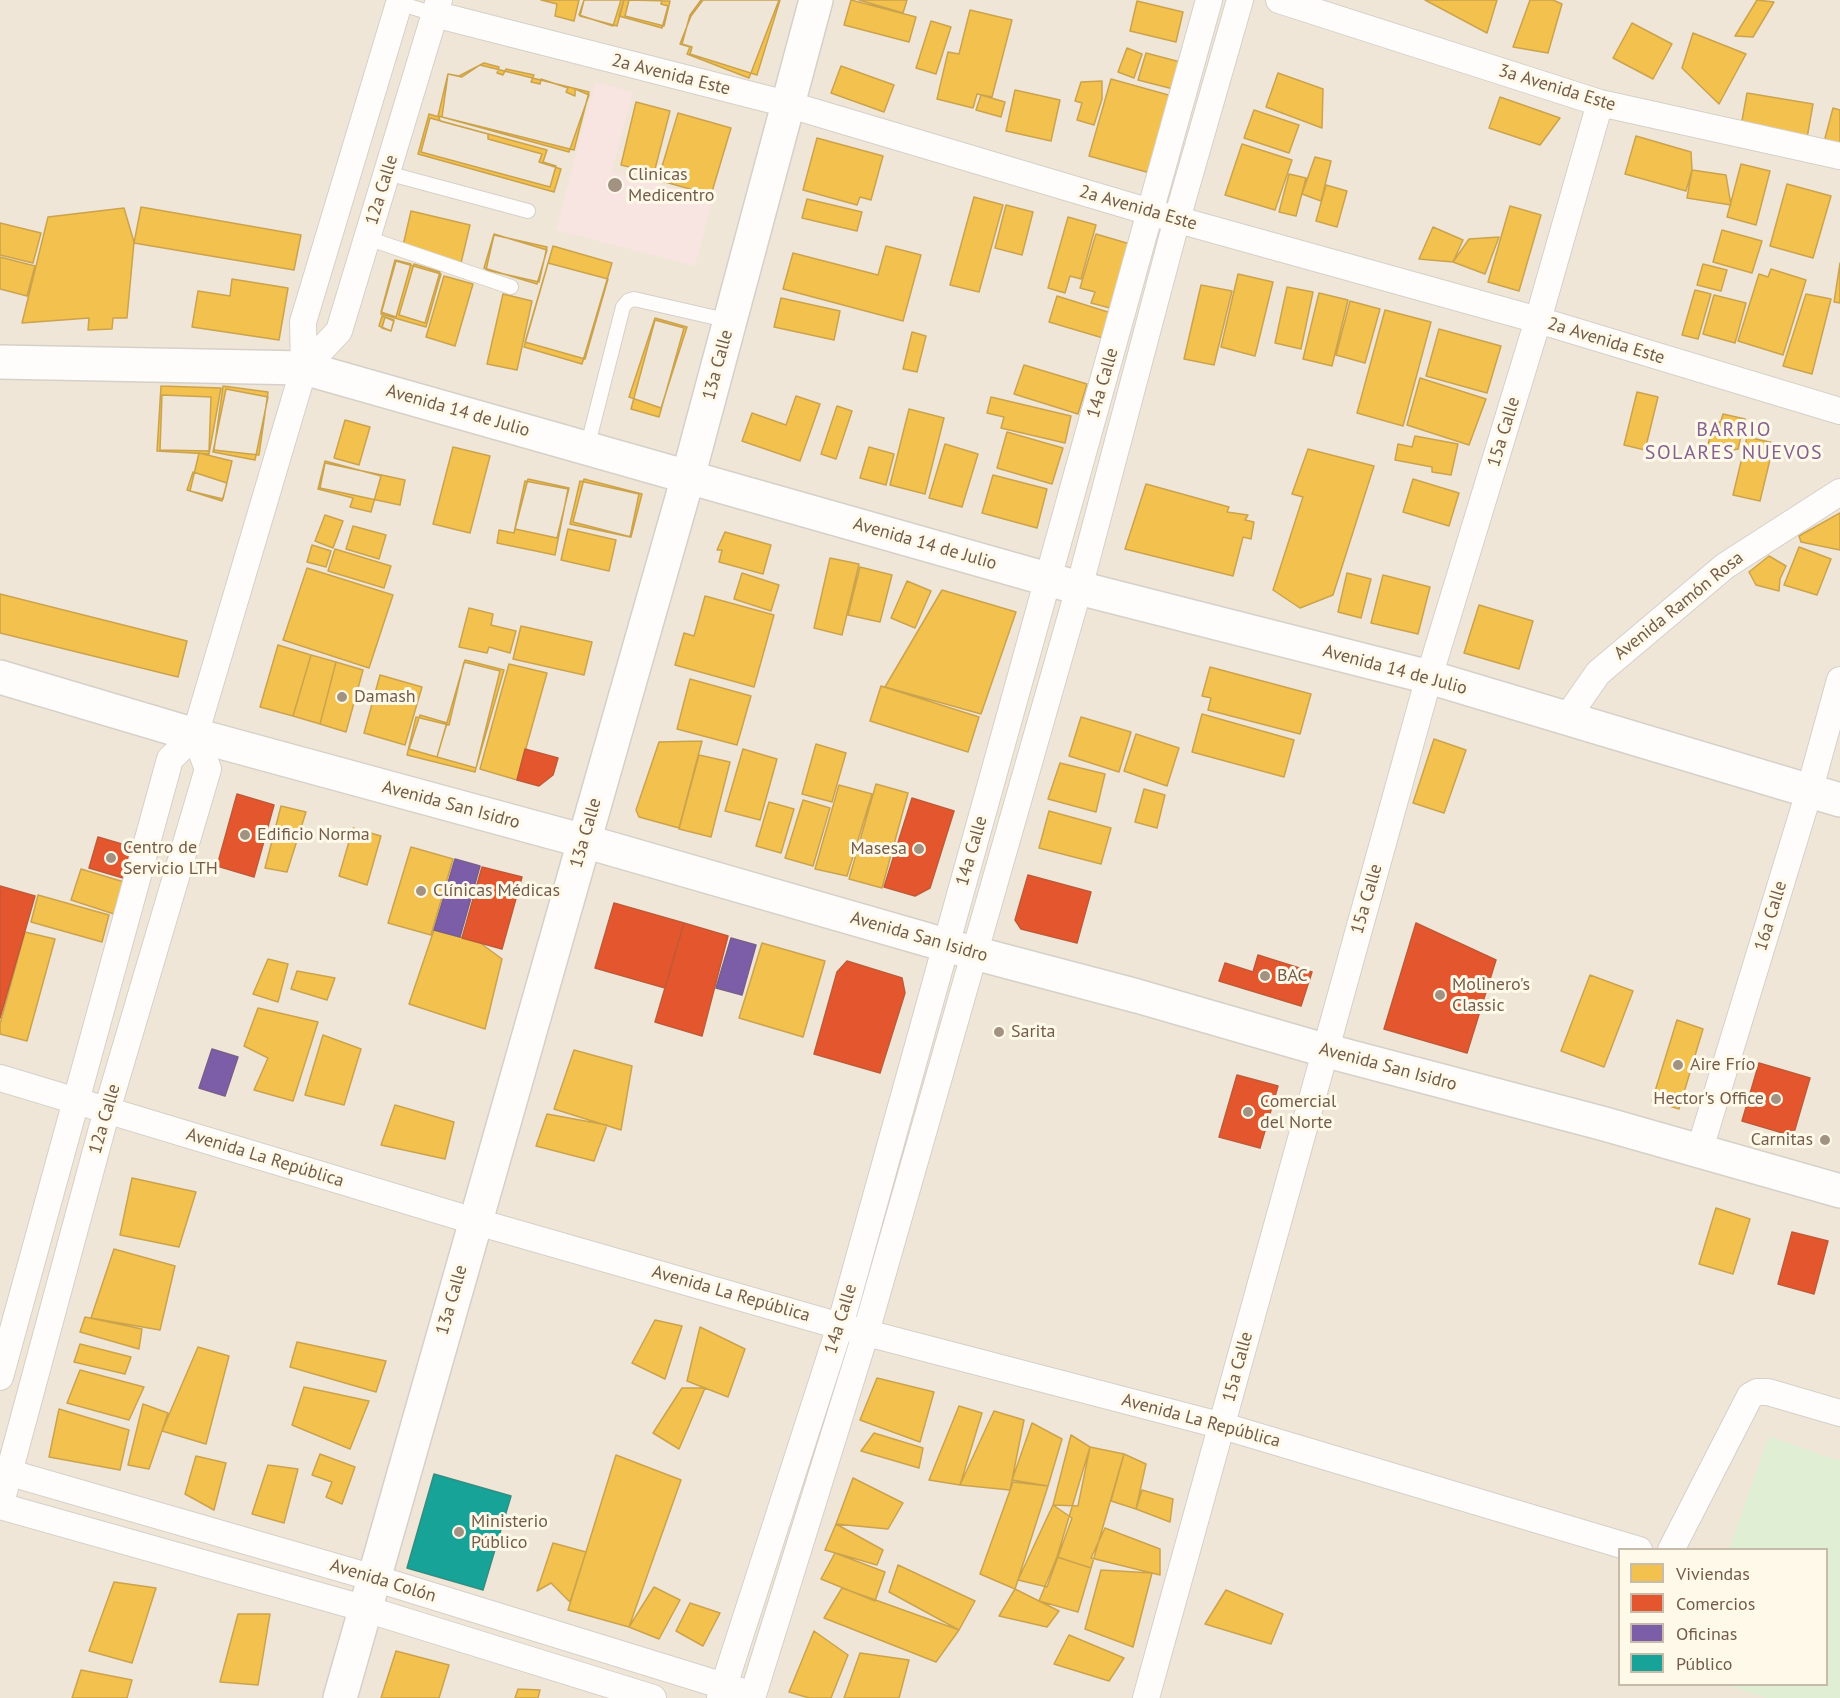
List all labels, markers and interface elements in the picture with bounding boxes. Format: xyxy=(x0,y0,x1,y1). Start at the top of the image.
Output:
street label: 2a Avenida Este xyxy=(609,50,733,100)
street label: 3a Avenida Este xyxy=(1496,60,1618,116)
street label: 12a Calle xyxy=(361,152,403,228)
place label: Clinicas Medicentro xyxy=(628,164,714,207)
marker: Clinicas Medicentro xyxy=(606,176,624,194)
street label: 2a Avenida Este xyxy=(1077,181,1199,235)
street label: 2a Avenida Este xyxy=(1545,313,1667,369)
street label: 13a Calle xyxy=(698,327,738,403)
street label: 14a Calle xyxy=(1083,345,1123,421)
street label: Avenida 14 de Julio xyxy=(384,380,532,442)
street label: 15a Calle xyxy=(1483,394,1525,470)
district label: BARRIO SOLARES NUEVOS xyxy=(1645,418,1823,465)
street label: Avenida 14 de Julio xyxy=(851,513,999,575)
street label: Avenida Ramón Rosa xyxy=(1610,547,1748,665)
street label: Avenida 14 de Julio xyxy=(1321,640,1469,700)
place label: Damash xyxy=(354,686,416,708)
marker: Damash xyxy=(335,690,349,704)
street label: Avenida San Isidro xyxy=(380,776,522,834)
street label: 13a Calle xyxy=(566,795,606,871)
street label: 14a Calle xyxy=(952,813,992,889)
place label: Edificio Norma xyxy=(257,824,370,846)
marker: Edificio Norma xyxy=(238,828,252,842)
place label: Centro de Servicio LTH xyxy=(123,837,218,880)
place label: Masesa xyxy=(851,838,907,860)
marker: Masesa xyxy=(912,842,926,856)
marker: Centro de Servicio LTH xyxy=(104,851,118,865)
street label: 15a Calle xyxy=(1347,861,1387,937)
street label: 16a Calle xyxy=(1750,878,1792,954)
place label: Clínicas Médicas xyxy=(433,880,560,902)
marker: Clínicas Médicas xyxy=(414,884,428,898)
street label: Avenida San Isidro xyxy=(848,907,990,967)
place label: BAC xyxy=(1277,965,1308,987)
marker: BAC xyxy=(1258,969,1272,983)
place label: Molinero's Classic xyxy=(1452,974,1530,1016)
marker: Molinero's Classic xyxy=(1433,988,1447,1002)
place label: Sarita xyxy=(1011,1021,1055,1043)
marker: Sarita xyxy=(992,1025,1006,1039)
street label: Avenida San Isidro xyxy=(1317,1038,1459,1096)
place label: Aire Frío xyxy=(1690,1054,1755,1076)
marker: Aire Frío xyxy=(1671,1058,1685,1072)
street label: 12a Calle xyxy=(85,1081,125,1157)
place label: Hector's Office xyxy=(1653,1088,1764,1110)
place label: Comercial del Norte xyxy=(1260,1091,1336,1134)
marker: Hector's Office xyxy=(1769,1092,1783,1106)
marker: Comercial del Norte xyxy=(1241,1105,1255,1119)
street label: Avenida La República xyxy=(184,1124,346,1192)
place label: Carnitas xyxy=(1751,1129,1813,1151)
marker: Carnitas xyxy=(1818,1133,1832,1147)
street label: Avenida La República xyxy=(649,1261,813,1327)
street label: 13a Calle xyxy=(432,1262,472,1338)
street label: 14a Calle xyxy=(820,1281,862,1357)
street label: 15a Calle xyxy=(1218,1329,1258,1405)
street label: Avenida La República xyxy=(1119,1389,1283,1453)
place label: Ministerio Público xyxy=(471,1511,548,1553)
marker: Ministerio Público xyxy=(452,1525,466,1539)
legend xyxy=(1618,1548,1828,1686)
street label: Avenida Colón xyxy=(327,1555,439,1607)
text: Viviendas xyxy=(1676,1562,1750,1585)
text: Comercios xyxy=(1676,1592,1755,1615)
text: Oficinas xyxy=(1676,1622,1737,1645)
text: Público xyxy=(1676,1652,1732,1675)

